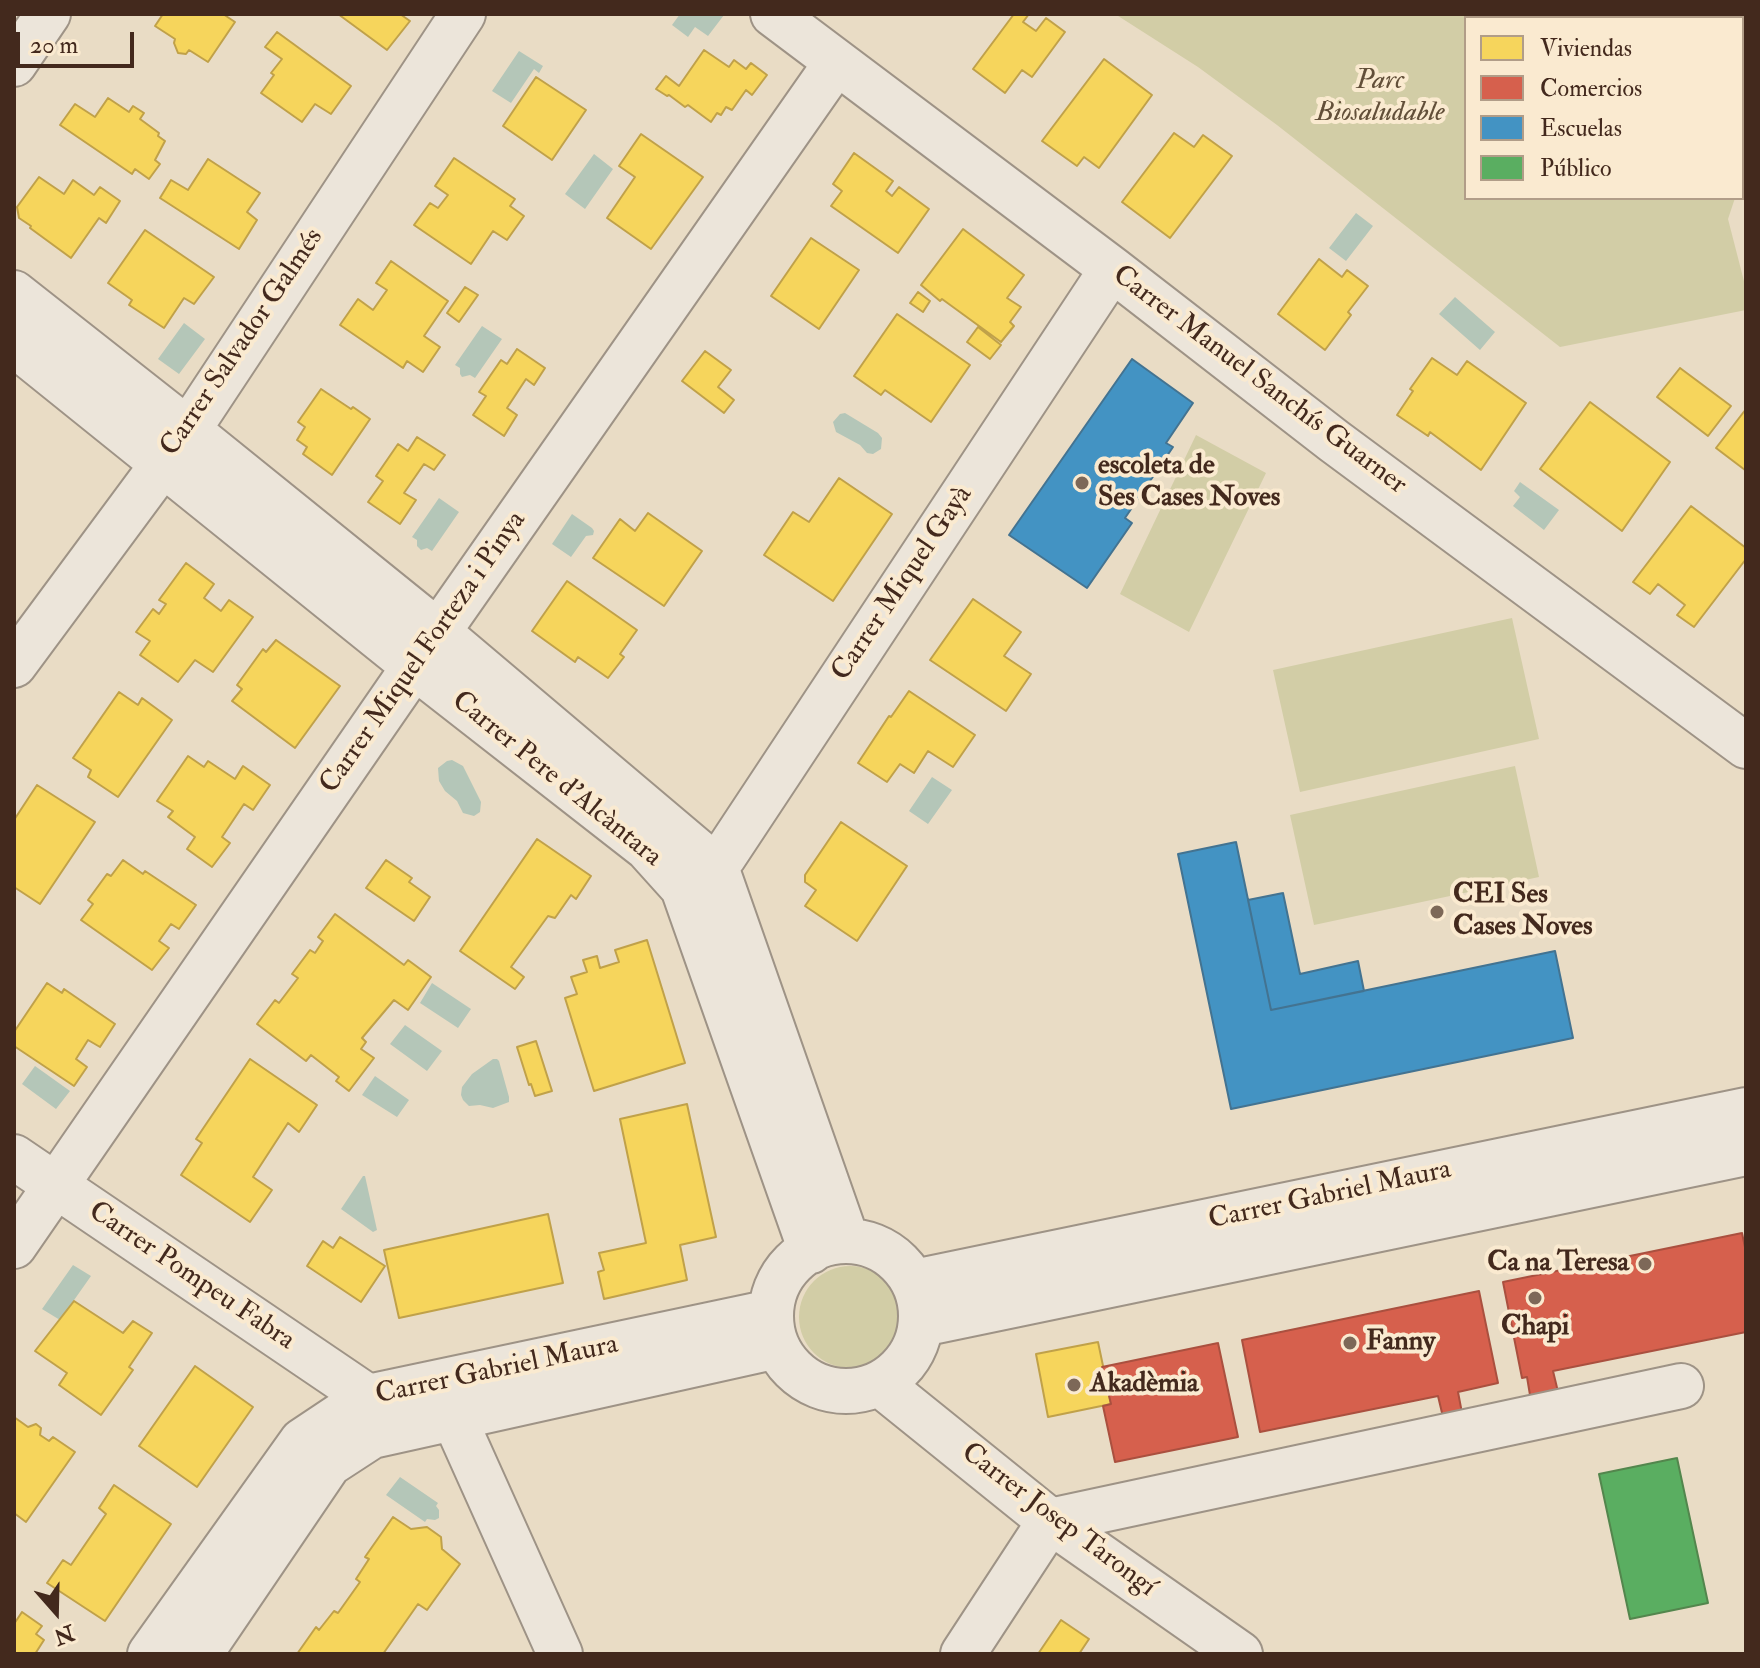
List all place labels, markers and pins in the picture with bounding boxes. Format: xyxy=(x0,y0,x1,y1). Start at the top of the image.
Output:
place label: escoleta de Ses Cases Noves xyxy=(1098,450,1280,516)
marker: escoleta de Ses Cases Noves xyxy=(1073,474,1091,492)
place label: CEI Ses Cases Noves xyxy=(1453,879,1592,945)
marker: CEI Ses Cases Noves xyxy=(1428,903,1446,921)
place label: Ca na Teresa xyxy=(1487,1247,1629,1281)
marker: Ca na Teresa xyxy=(1636,1255,1654,1273)
marker: Chapi xyxy=(1526,1289,1544,1307)
place label: Chapi xyxy=(1501,1311,1569,1345)
place label: Fanny xyxy=(1366,1326,1435,1360)
marker: Fanny xyxy=(1341,1334,1359,1352)
place label: Akadèmia xyxy=(1090,1368,1199,1402)
marker: Akadèmia xyxy=(1065,1376,1083,1394)

